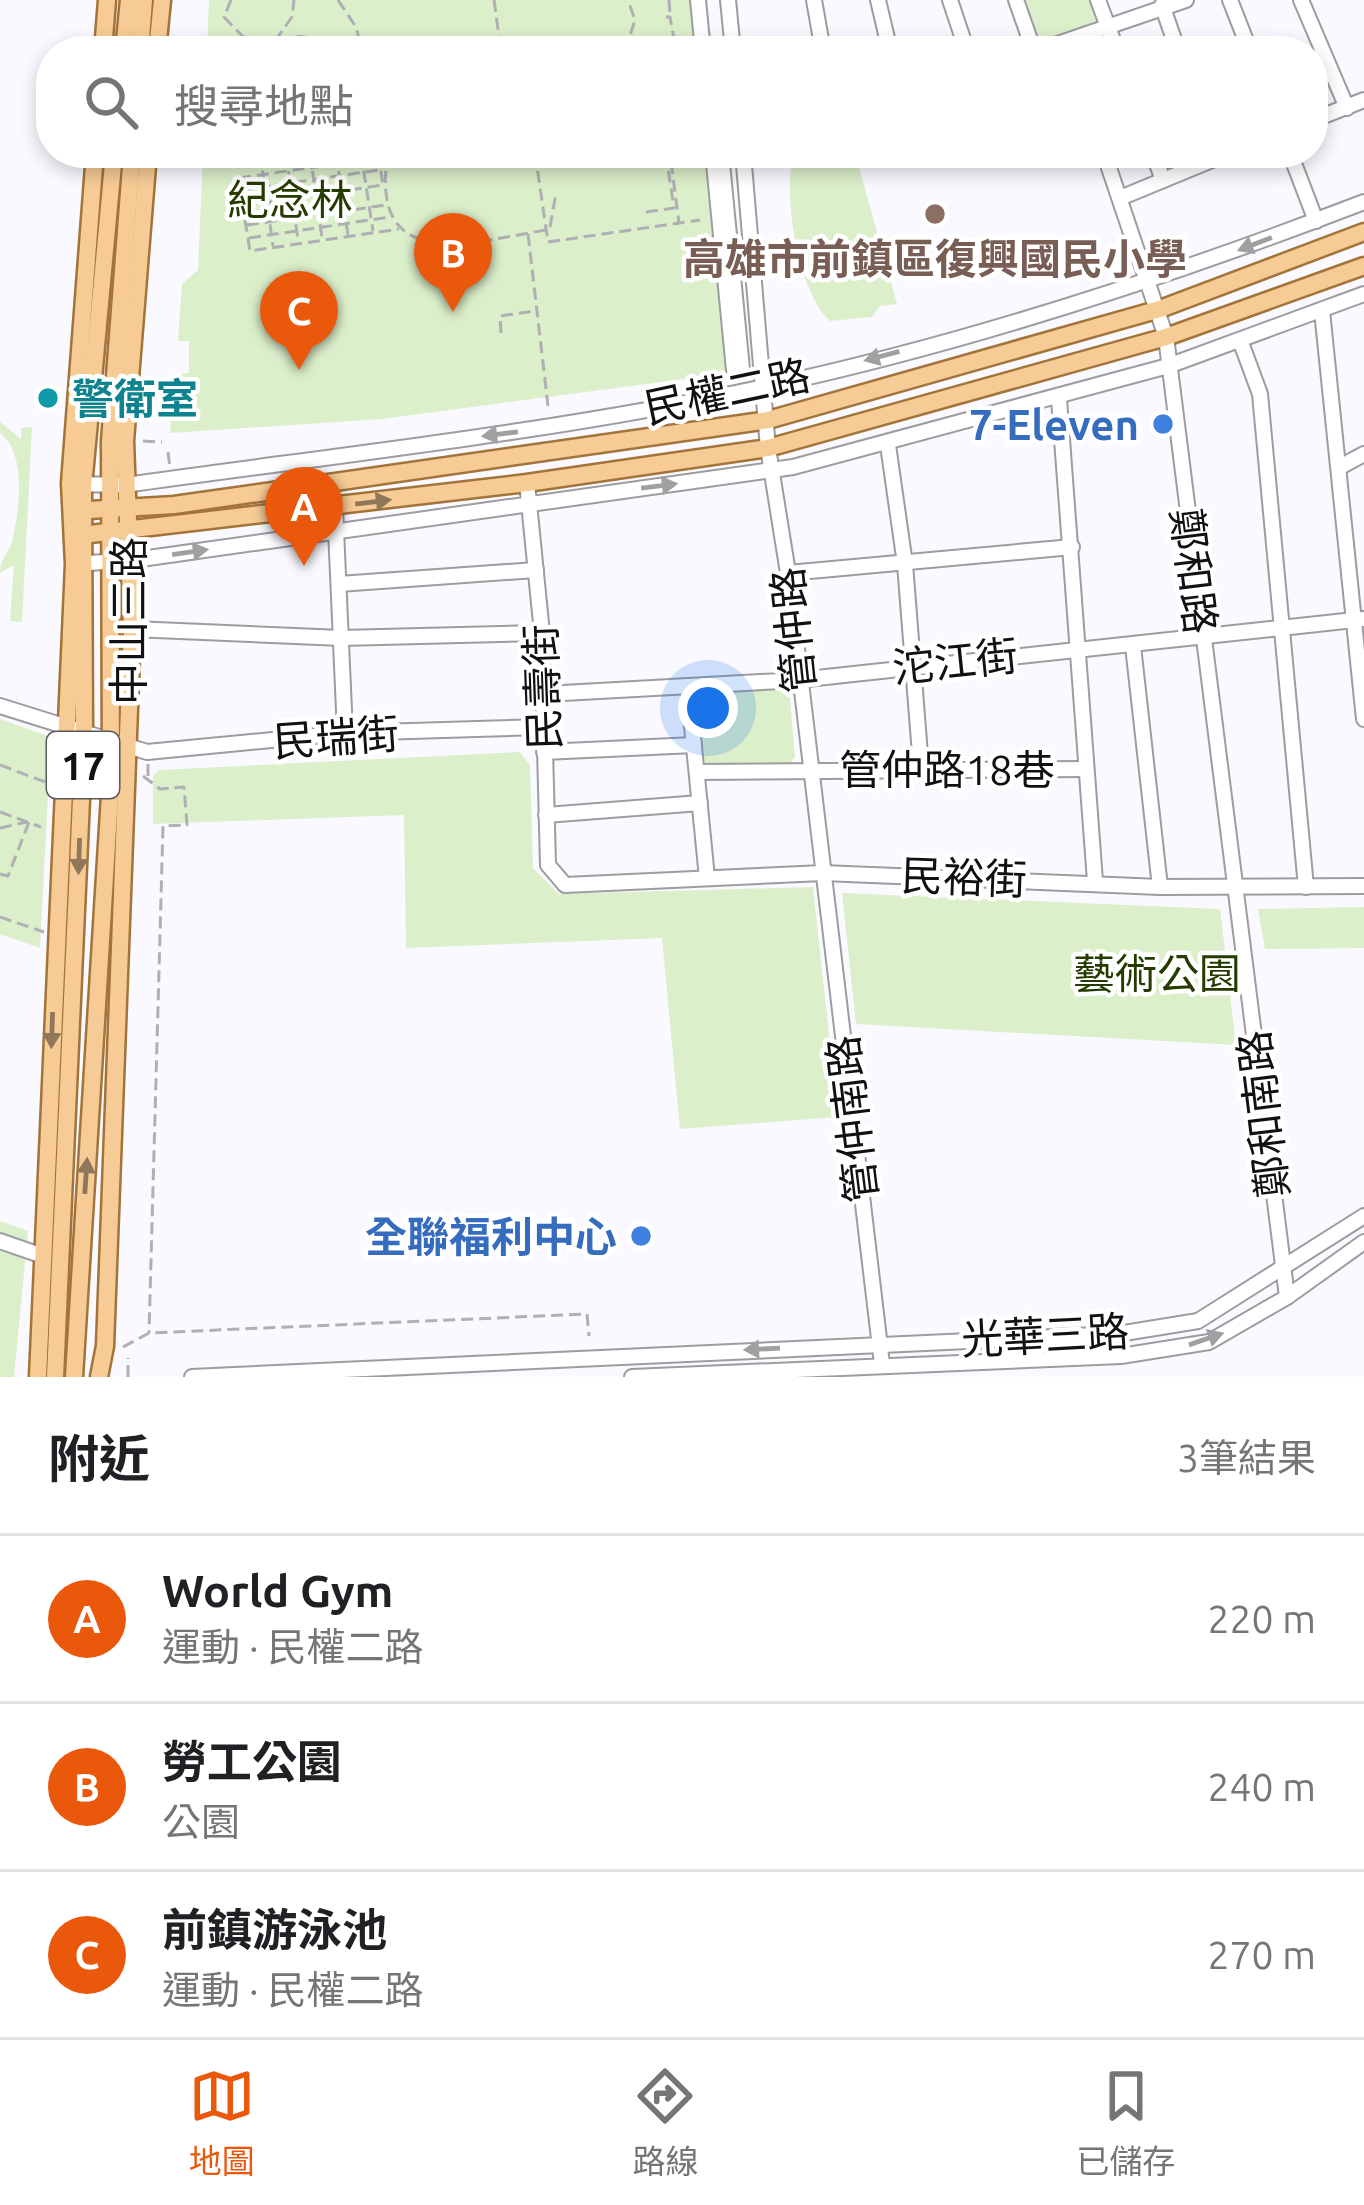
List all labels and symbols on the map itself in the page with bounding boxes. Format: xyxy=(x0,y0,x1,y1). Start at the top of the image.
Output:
park label: 紀念林 xyxy=(227,176,353,223)
marker: 高雄市前鎮區復興國民小學 xyxy=(922,201,948,227)
pin: B xyxy=(414,213,492,312)
place label: 高雄市前鎮區復興國民小學 xyxy=(683,235,1187,282)
one-way arrow xyxy=(1236,235,1272,254)
pin: C xyxy=(260,271,338,370)
one-way arrow xyxy=(863,347,900,366)
street label: 民權二路 xyxy=(640,351,814,431)
place label: 警衛室 xyxy=(72,375,198,422)
marker: 警衛室 xyxy=(35,385,61,411)
place label: 7-Eleven xyxy=(969,401,1139,448)
marker: 7-Eleven xyxy=(1150,411,1176,437)
one-way arrow xyxy=(481,424,518,443)
pin: A xyxy=(265,467,343,566)
one-way arrow xyxy=(641,476,678,495)
one-way arrow xyxy=(355,493,392,512)
street label: 鄭和路 xyxy=(1163,506,1225,636)
street label: 中山三路 xyxy=(105,537,152,705)
one-way arrow xyxy=(172,542,209,561)
street label: 管仲路 xyxy=(763,565,823,695)
street label: 民壽街 xyxy=(516,623,568,751)
street label: 沱江街 xyxy=(890,631,1020,691)
your location xyxy=(678,678,738,738)
street label: 民瑞街 xyxy=(272,709,400,765)
road number: 17 xyxy=(47,732,119,798)
street label: 管仲路18巷 xyxy=(839,746,1055,793)
one-way arrow xyxy=(70,838,89,876)
street label: 民裕街 xyxy=(900,851,1028,903)
park label: 藝術公園 xyxy=(1073,950,1241,997)
one-way arrow xyxy=(42,1012,61,1050)
street label: 鄭和南路 xyxy=(1229,1028,1297,1200)
street label: 管仲南路 xyxy=(818,1033,886,1205)
one-way arrow xyxy=(77,1156,96,1194)
place label: 全聯福利中心 xyxy=(365,1213,617,1260)
marker: 全聯福利中心 xyxy=(628,1223,654,1249)
street label: 光華三路 xyxy=(960,1307,1130,1363)
one-way arrow xyxy=(1189,1328,1225,1347)
one-way arrow xyxy=(742,1340,780,1359)

